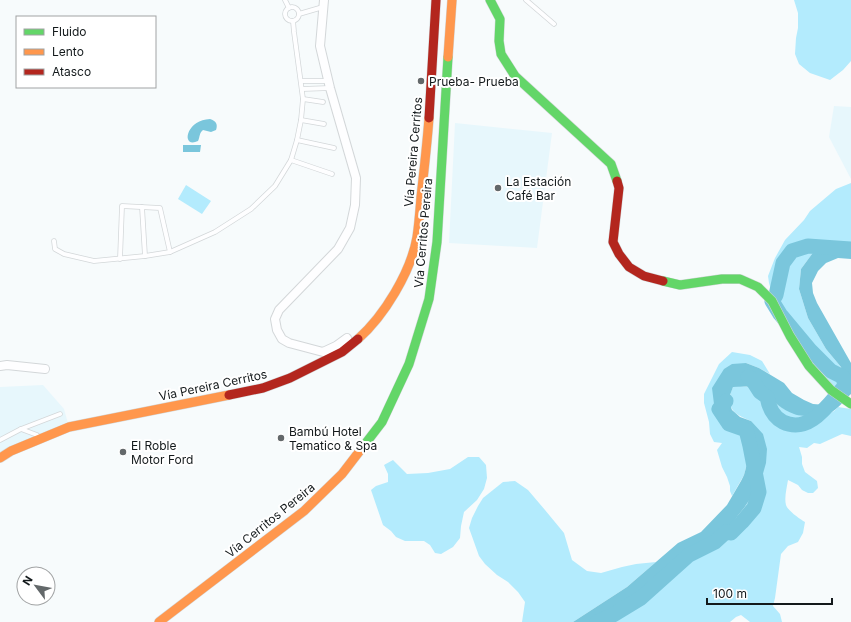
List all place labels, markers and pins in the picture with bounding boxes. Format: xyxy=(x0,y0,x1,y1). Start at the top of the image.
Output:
place label: Prueba- Prueba xyxy=(429,74,519,89)
marker: Prueba- Prueba xyxy=(416,76,426,86)
place label: La Estación Café Bar xyxy=(506,174,571,203)
marker: La Estación Café Bar xyxy=(493,183,503,193)
place label: Bambú Hotel Tematico & Spa xyxy=(289,424,377,453)
marker: Bambú Hotel Tematico & Spa xyxy=(276,433,286,443)
place label: El Roble Motor Ford xyxy=(131,438,193,467)
marker: El Roble Motor Ford xyxy=(118,447,128,457)

